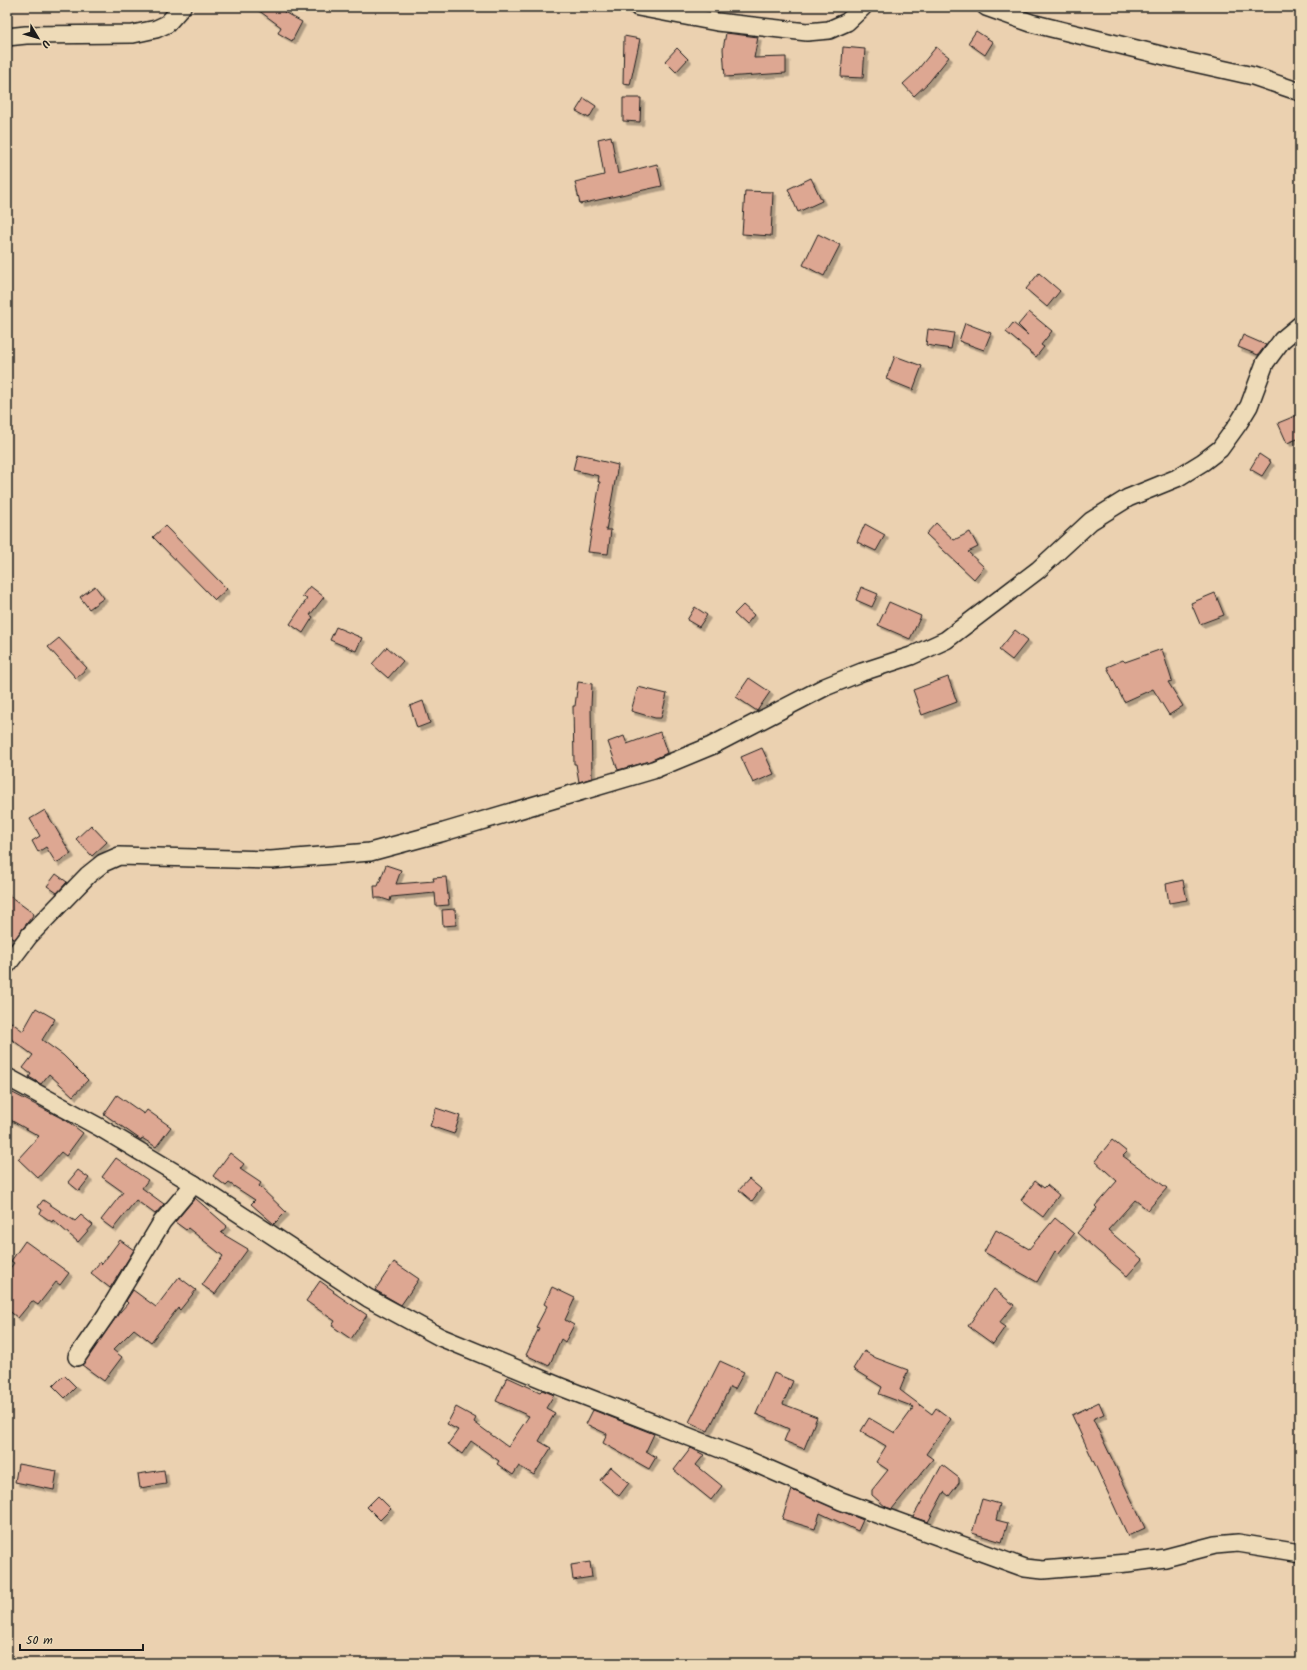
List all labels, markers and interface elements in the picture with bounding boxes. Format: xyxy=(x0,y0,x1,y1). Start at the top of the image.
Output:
north arrow xyxy=(18,18,58,58)
text: U xyxy=(36,35,54,52)
scale bar xyxy=(20,1626,143,1652)
text: 50 m xyxy=(26,1631,53,1650)

